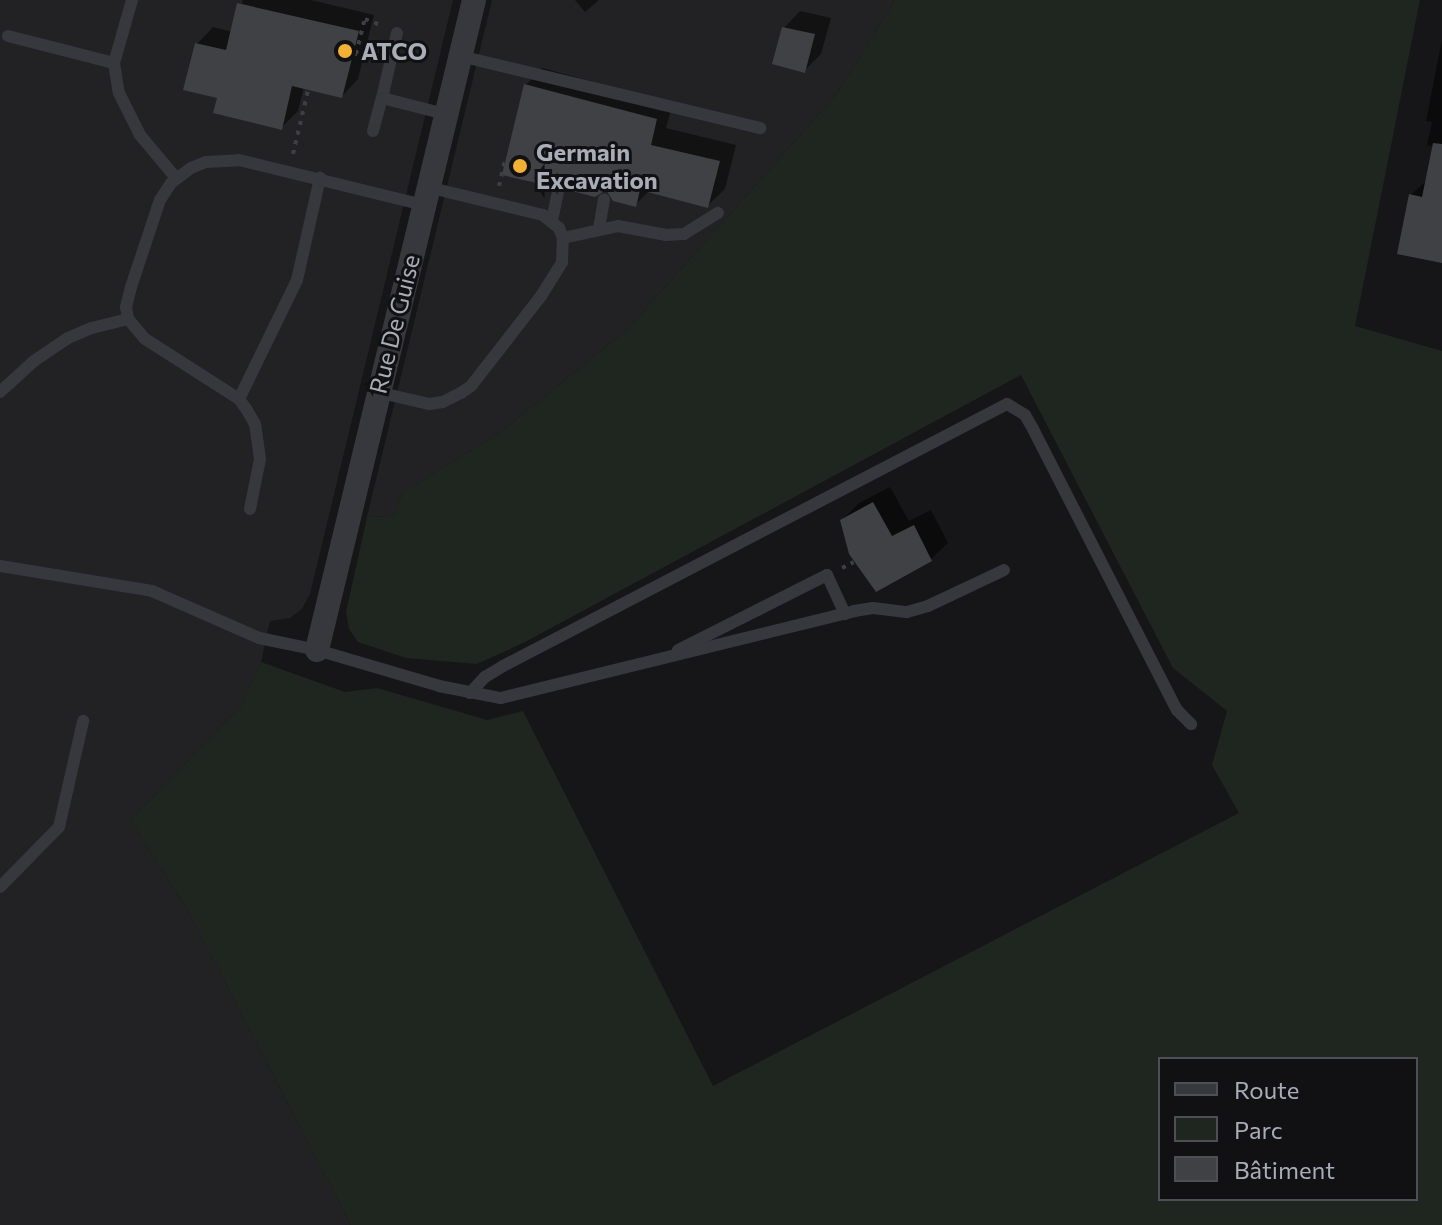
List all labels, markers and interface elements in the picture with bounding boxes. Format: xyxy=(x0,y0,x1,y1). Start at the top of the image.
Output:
place label: ATCO xyxy=(361,37,427,65)
marker: ATCO xyxy=(336,42,354,60)
place label: Germain Excavation xyxy=(536,138,658,194)
marker: Germain Excavation xyxy=(511,157,529,175)
street label: Rue De Guise xyxy=(363,251,425,397)
legend xyxy=(1158,1057,1418,1201)
text: Route xyxy=(1234,1075,1299,1104)
text: Parc xyxy=(1234,1115,1283,1144)
text: Bâtiment xyxy=(1234,1155,1335,1184)

